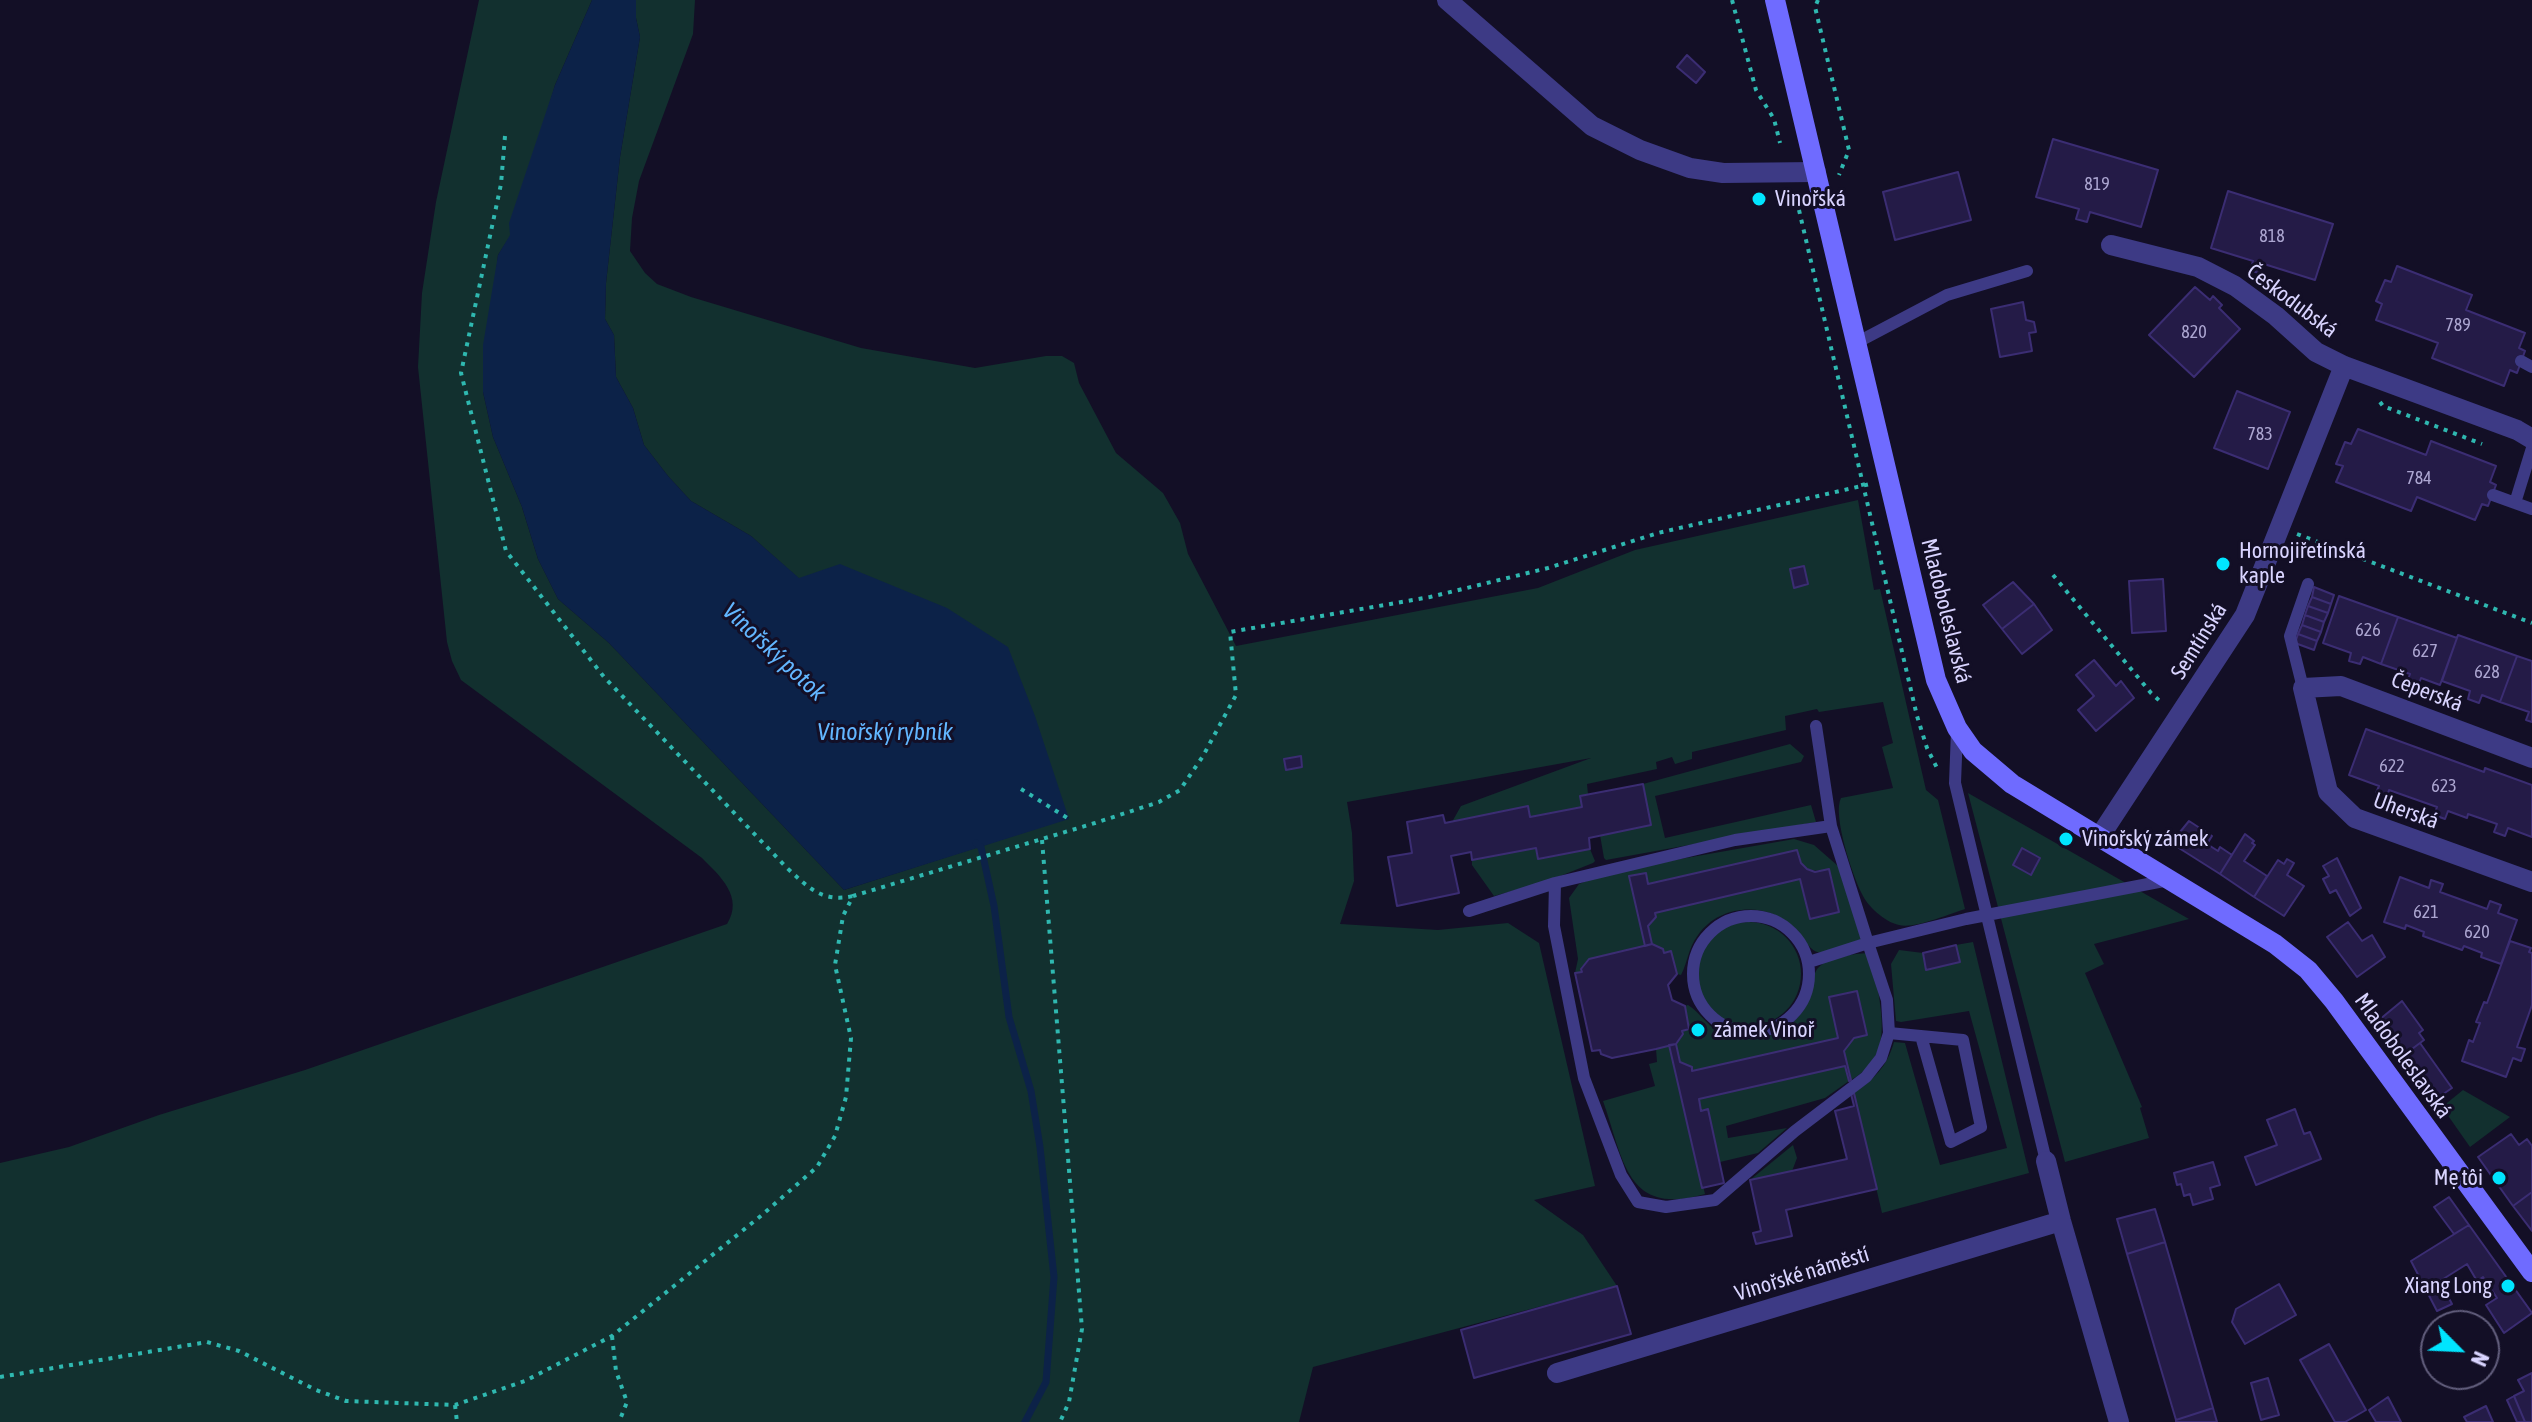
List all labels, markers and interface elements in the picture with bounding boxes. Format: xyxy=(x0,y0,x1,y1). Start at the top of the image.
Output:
house number: 819 xyxy=(2084,173,2110,195)
place label: Vinořská xyxy=(1775,186,1846,212)
marker: Vinořská xyxy=(1750,190,1768,208)
house number: 818 xyxy=(2259,225,2285,247)
street label: Českodubská xyxy=(2242,258,2342,344)
house number: 789 xyxy=(2445,314,2471,336)
house number: 820 xyxy=(2181,321,2207,343)
house number: 783 xyxy=(2247,423,2273,445)
house number: 784 xyxy=(2406,467,2432,489)
street label: Mladoboleslavská xyxy=(1915,536,1977,686)
place label: Hornojiřetínská kaple xyxy=(2239,538,2366,590)
marker: Hornojiřetínská kaple xyxy=(2214,555,2232,573)
water label: Vinořský potok xyxy=(716,597,832,707)
street label: Semtínská xyxy=(2165,598,2233,684)
house number: 626 xyxy=(2355,619,2381,641)
house number: 627 xyxy=(2412,640,2438,662)
house number: 628 xyxy=(2474,661,2500,683)
street label: Čeperská xyxy=(2388,666,2466,718)
water label: Vinořský rybník xyxy=(817,718,953,746)
house number: 622 xyxy=(2379,755,2405,777)
house number: 623 xyxy=(2431,775,2457,797)
street label: Uherská xyxy=(2370,787,2442,835)
place label: Vinořský zámek xyxy=(2082,826,2209,852)
marker: Vinořský zámek xyxy=(2057,830,2075,848)
house number: 621 xyxy=(2413,901,2439,923)
house number: 620 xyxy=(2464,921,2490,943)
street label: Mladoboleslavská xyxy=(2349,988,2457,1124)
place label: zámek Vinoř xyxy=(1714,1017,1814,1043)
marker: zámek Vinoř xyxy=(1689,1021,1707,1039)
place label: Mẹ tôi xyxy=(2434,1165,2483,1191)
marker: Mẹ tôi xyxy=(2490,1169,2508,1187)
street label: Vinořské náměstí xyxy=(1732,1241,1872,1307)
place label: Xiang Long xyxy=(2405,1273,2492,1299)
marker: Xiang Long xyxy=(2499,1277,2517,1295)
north arrow xyxy=(2420,1310,2500,1390)
text: N xyxy=(2466,1348,2495,1370)

